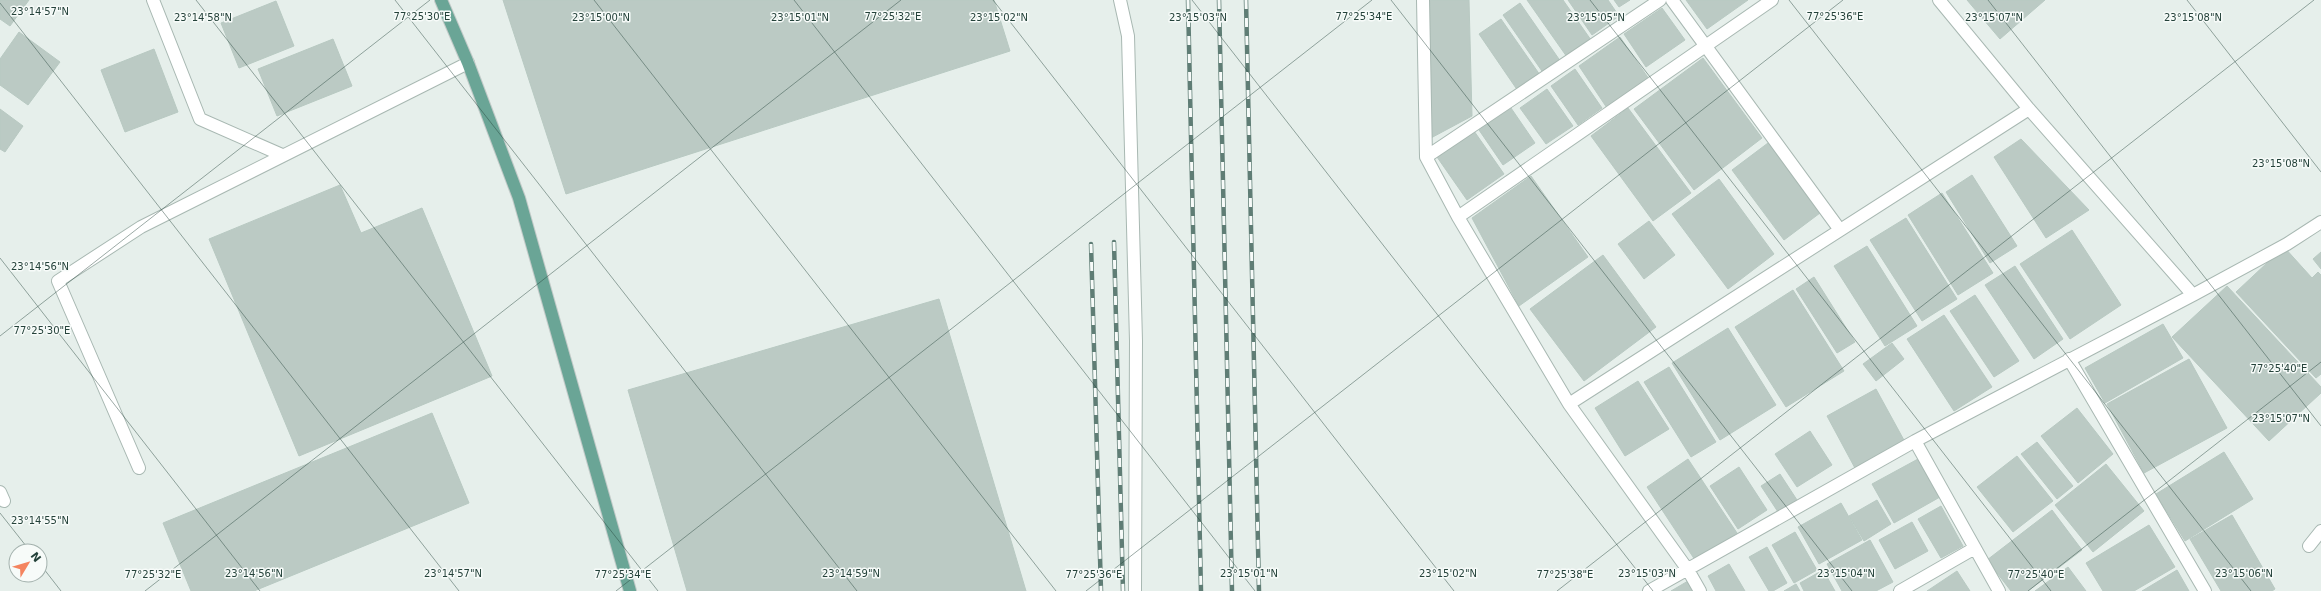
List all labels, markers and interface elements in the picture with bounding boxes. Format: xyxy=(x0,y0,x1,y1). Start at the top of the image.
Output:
text: 23°14'57"N xyxy=(11,6,69,17)
text: 77°25'30"E xyxy=(394,11,450,22)
text: 77°25'32"E xyxy=(865,11,921,22)
text: 77°25'34"E xyxy=(1336,11,1392,22)
text: 77°25'36"E xyxy=(1807,11,1863,22)
text: 23°14'58"N xyxy=(174,12,232,23)
text: 23°15'00"N xyxy=(572,12,630,23)
text: 23°15'01"N xyxy=(771,12,829,23)
text: 23°15'02"N xyxy=(970,12,1028,23)
text: 23°15'03"N xyxy=(1169,12,1227,23)
text: 23°15'05"N xyxy=(1567,12,1625,23)
text: 23°15'07"N xyxy=(1965,12,2023,23)
text: 23°15'08"N xyxy=(2164,12,2222,23)
text: 23°15'08"N xyxy=(2252,158,2310,169)
text: 23°14'56"N xyxy=(11,261,69,272)
text: 77°25'30"E xyxy=(14,325,70,336)
text: 77°25'40"E xyxy=(2251,363,2307,374)
text: 23°15'07"N xyxy=(2252,413,2310,424)
text: 23°14'55"N xyxy=(11,515,69,526)
north arrow xyxy=(8,543,48,583)
text: N xyxy=(28,550,43,565)
text: 23°14'56"N xyxy=(225,568,283,579)
text: 23°14'57"N xyxy=(424,568,482,579)
text: 23°14'59"N xyxy=(822,568,880,579)
text: 23°15'01"N xyxy=(1220,568,1278,579)
text: 23°15'02"N xyxy=(1419,568,1477,579)
text: 23°15'03"N xyxy=(1618,568,1676,579)
text: 23°15'04"N xyxy=(1817,568,1875,579)
text: 23°15'06"N xyxy=(2215,568,2273,579)
text: 77°25'32"E xyxy=(125,569,181,580)
text: 77°25'34"E xyxy=(595,569,651,580)
text: 77°25'36"E xyxy=(1066,569,1122,580)
text: 77°25'38"E xyxy=(1537,569,1593,580)
text: 77°25'40"E xyxy=(2008,569,2064,580)

